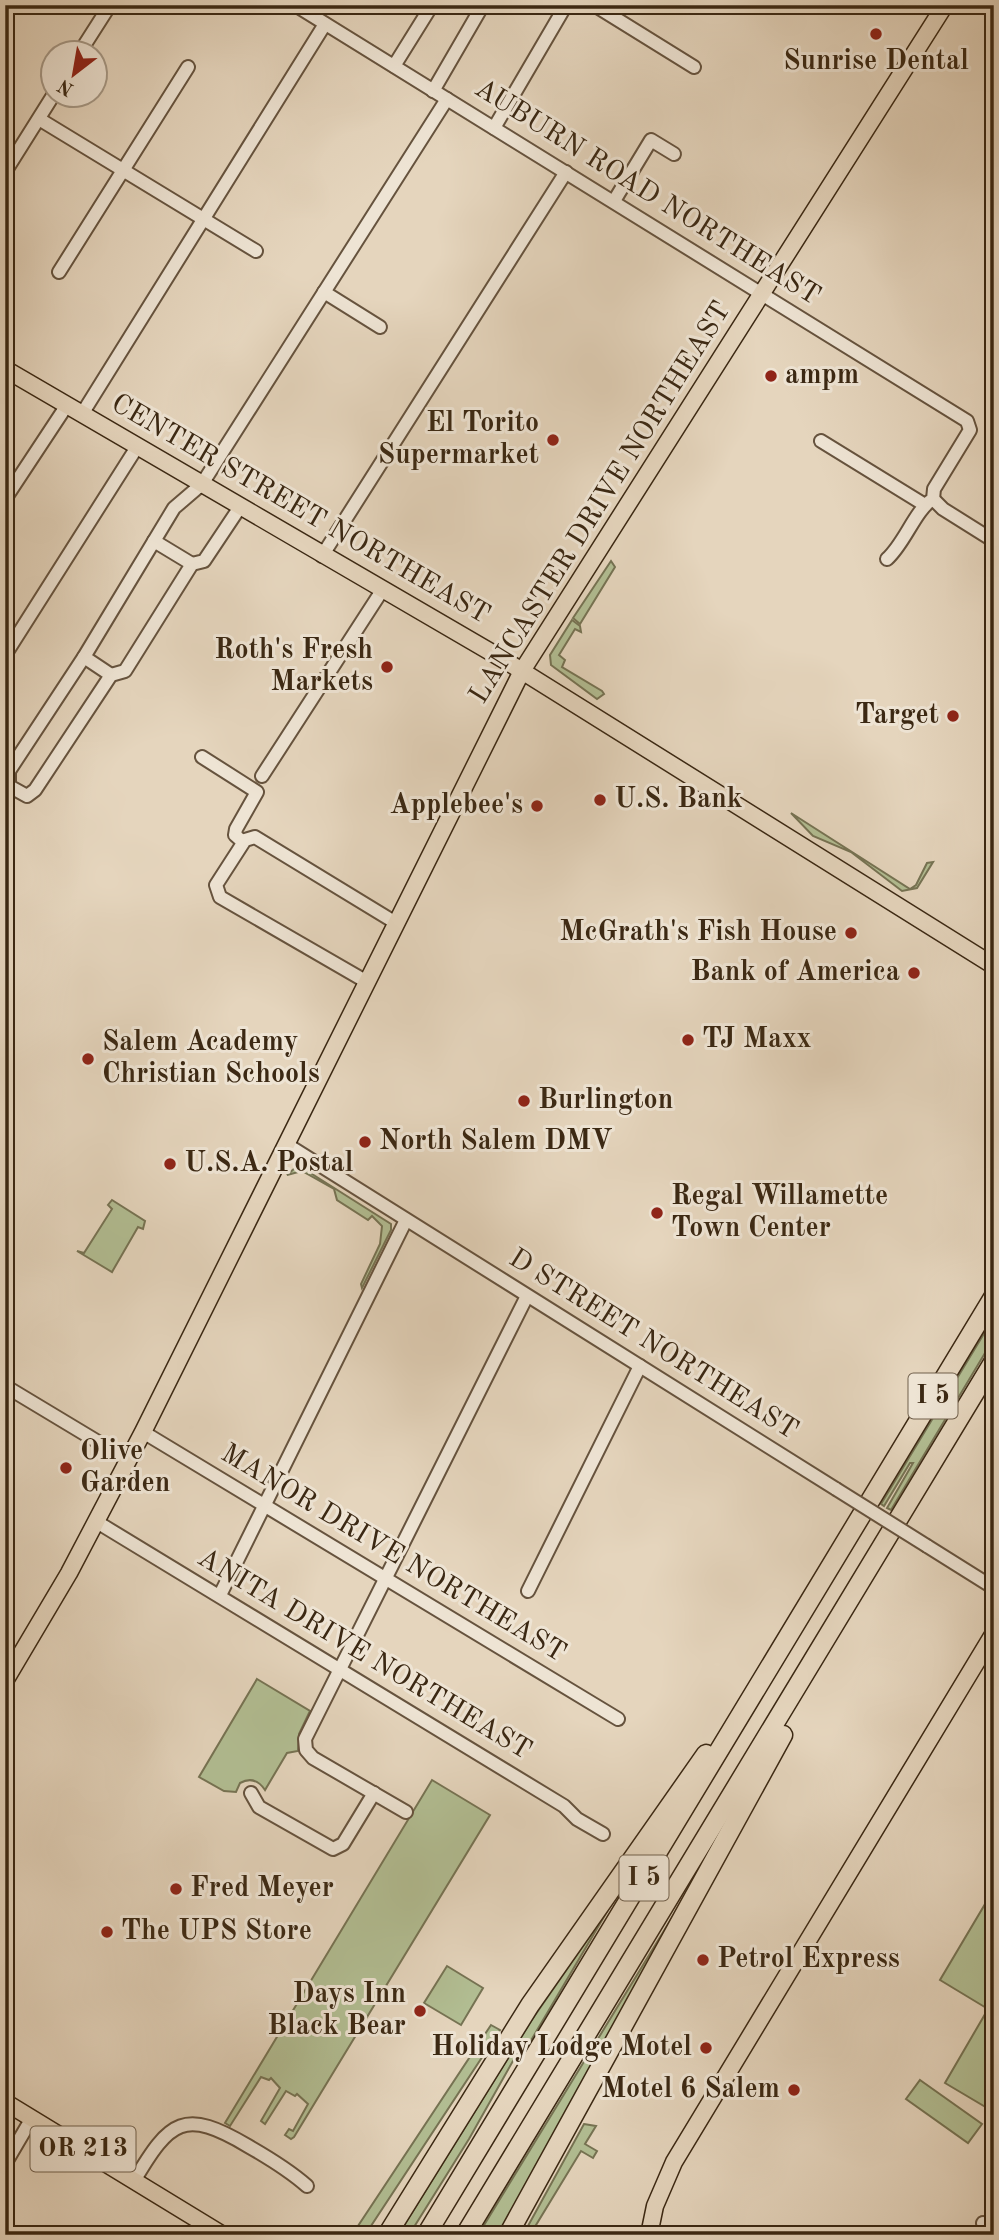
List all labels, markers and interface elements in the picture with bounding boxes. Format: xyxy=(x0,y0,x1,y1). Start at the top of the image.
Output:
marker: Sunrise Dental xyxy=(868,26,884,42)
north arrow xyxy=(38,38,108,108)
place label: Sunrise Dental xyxy=(783,48,969,76)
text: N xyxy=(55,74,78,98)
street label: AUBURN ROAD NORTHEAST xyxy=(469,75,825,311)
street label: LANCASTER DRIVE NORTHEAST xyxy=(465,297,737,709)
place label: ampm xyxy=(785,362,859,390)
marker: ampm xyxy=(763,368,779,384)
street label: CENTER STREET NORTHEAST xyxy=(106,390,494,630)
place label: El Torito Supermarket xyxy=(378,410,539,470)
marker: El Torito Supermarket xyxy=(545,432,561,448)
place label: Roth's Fresh Markets xyxy=(214,637,373,697)
marker: Roth's Fresh Markets xyxy=(379,659,395,675)
place label: Target xyxy=(855,702,939,730)
marker: Target xyxy=(945,708,961,724)
place label: U.S. Bank xyxy=(614,786,743,814)
place label: Applebee's xyxy=(390,792,523,820)
marker: U.S. Bank xyxy=(592,792,608,808)
marker: Applebee's xyxy=(529,798,545,814)
place label: McGrath's Fish House xyxy=(560,919,837,947)
marker: McGrath's Fish House xyxy=(843,925,859,941)
place label: Bank of America xyxy=(691,959,900,987)
marker: Bank of America xyxy=(906,965,922,981)
place label: TJ Maxx xyxy=(702,1026,811,1054)
place label: Salem Academy Christian Schools xyxy=(102,1029,320,1089)
marker: TJ Maxx xyxy=(680,1032,696,1048)
marker: Salem Academy Christian Schools xyxy=(80,1051,96,1067)
place label: Burlington xyxy=(538,1087,673,1115)
marker: Burlington xyxy=(516,1093,532,1109)
place label: North Salem DMV xyxy=(379,1128,613,1156)
marker: North Salem DMV xyxy=(357,1134,373,1150)
place label: U.S.A. Postal xyxy=(184,1150,354,1178)
marker: U.S.A. Postal xyxy=(162,1156,178,1172)
place label: Regal Willamette Town Center xyxy=(671,1183,888,1243)
marker: Regal Willamette Town Center xyxy=(649,1205,665,1221)
street label: D STREET NORTHEAST xyxy=(504,1244,802,1446)
road number: I 5 xyxy=(908,1373,958,1418)
place label: Olive Garden xyxy=(80,1438,170,1498)
street label: MANOR DRIVE NORTHEAST xyxy=(216,1440,570,1668)
marker: Olive Garden xyxy=(58,1460,74,1476)
street label: ANITA DRIVE NORTHEAST xyxy=(192,1544,536,1766)
road number: I 5 xyxy=(620,1856,668,1900)
place label: Fred Meyer xyxy=(190,1875,334,1903)
marker: Fred Meyer xyxy=(168,1881,184,1897)
place label: The UPS Store xyxy=(121,1918,312,1946)
marker: The UPS Store xyxy=(99,1924,115,1940)
place label: Petrol Express xyxy=(717,1946,900,1974)
marker: Petrol Express xyxy=(695,1952,711,1968)
place label: Days Inn Black Bear xyxy=(267,1981,406,2041)
marker: Days Inn Black Bear xyxy=(412,2003,428,2019)
place label: Holiday Lodge Motel xyxy=(431,2034,692,2062)
marker: Holiday Lodge Motel xyxy=(698,2040,714,2056)
place label: Motel 6 Salem xyxy=(601,2076,780,2104)
marker: Motel 6 Salem xyxy=(786,2082,802,2098)
road number: OR 213 xyxy=(31,2126,136,2172)

